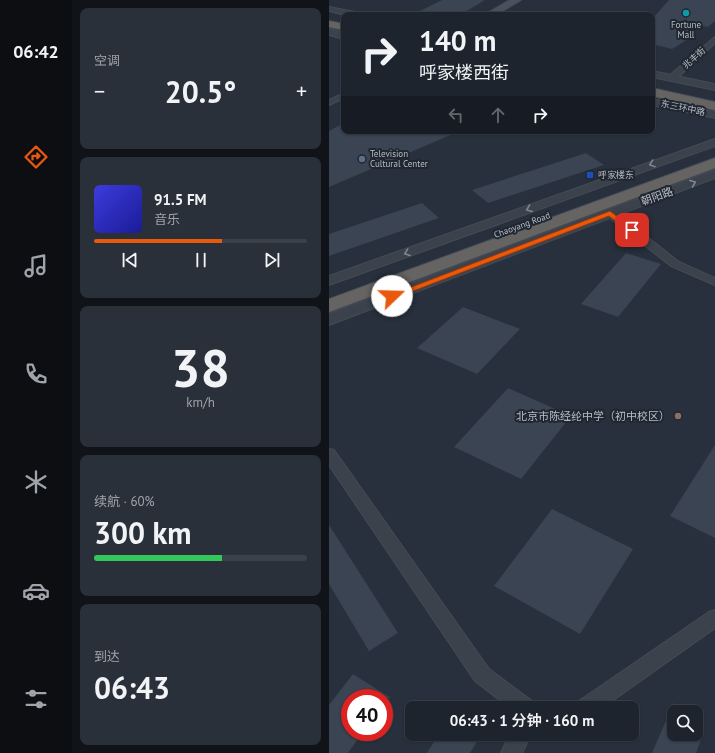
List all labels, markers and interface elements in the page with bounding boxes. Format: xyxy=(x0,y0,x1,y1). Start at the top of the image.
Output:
marker: Fortune Mall xyxy=(681,8,691,18)
place label: Fortune Mall xyxy=(671,19,702,40)
text: 140 m xyxy=(419,22,496,59)
icon: right xyxy=(353,28,405,80)
text: 06:42 xyxy=(13,40,59,63)
street label: 兆丰街 xyxy=(680,45,707,71)
text: 空调 xyxy=(94,52,120,69)
text: 呼家楼西街 xyxy=(419,61,509,84)
text: 20.5° xyxy=(165,72,236,111)
text: − xyxy=(94,77,105,105)
text: + xyxy=(296,77,307,105)
street label: 东三环中路 xyxy=(660,97,706,118)
icon: left xyxy=(445,104,467,126)
icon: ahead xyxy=(487,104,509,126)
icon: right xyxy=(529,104,551,126)
icon: directions xyxy=(22,143,50,171)
place label: Television Cultural Center xyxy=(370,148,428,169)
marker: Television Cultural Center xyxy=(357,154,367,164)
one-way arrow xyxy=(648,159,655,168)
place label: 呼家楼东 xyxy=(598,169,634,180)
marker: 呼家楼东 xyxy=(585,170,595,180)
one-way arrow xyxy=(689,179,696,187)
street label: 朝阳路 xyxy=(639,184,675,208)
text: 91.5 FM xyxy=(154,190,207,209)
one-way arrow xyxy=(526,204,533,212)
street label: Chaoyang Road xyxy=(492,209,552,240)
text: 音乐 xyxy=(154,211,180,228)
pin xyxy=(615,213,649,247)
icon: arrive xyxy=(621,219,643,241)
one-way arrow xyxy=(404,248,411,256)
icon: previous xyxy=(119,249,141,271)
icon: pause xyxy=(190,249,212,271)
icon: next xyxy=(261,249,283,271)
icon: music xyxy=(22,252,50,280)
position arrow xyxy=(371,275,413,317)
text: 38 xyxy=(171,334,230,401)
icon: phone xyxy=(22,360,50,388)
text: km/h xyxy=(186,394,215,411)
place label: 北京市陈经纶中学（初中校区） xyxy=(516,409,670,423)
marker: 北京市陈经纶中学（初中校区） xyxy=(673,411,683,421)
icon: climate xyxy=(22,468,50,496)
text: 续航 · 60% xyxy=(94,493,155,510)
text: 300 km xyxy=(94,513,192,552)
icon: car xyxy=(22,577,50,605)
text: 到达 xyxy=(94,648,120,665)
text: 06:43 xyxy=(94,668,170,707)
icon: filters xyxy=(22,685,50,713)
speed limit sign: 40 xyxy=(341,689,393,741)
map controls xyxy=(667,705,703,741)
button: search xyxy=(667,705,703,741)
text: 06:43 · 1 分钟 · 160 m xyxy=(450,711,594,730)

